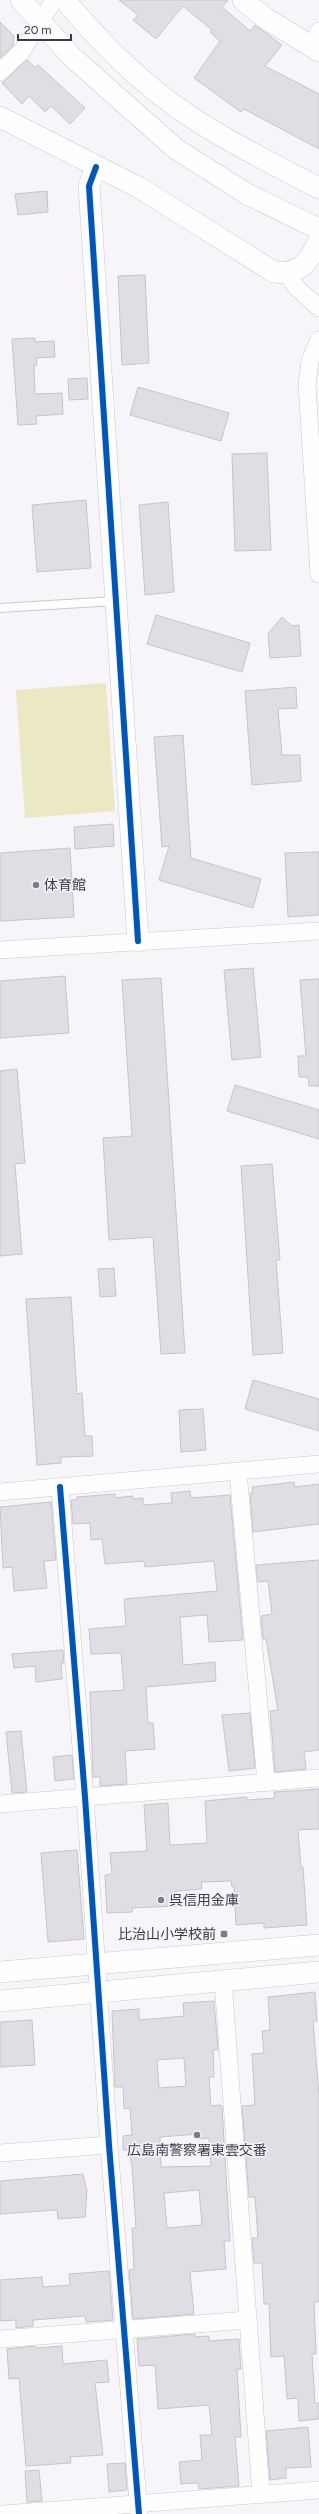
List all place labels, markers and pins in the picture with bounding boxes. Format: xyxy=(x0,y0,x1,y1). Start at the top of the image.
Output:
place label: 体育館 xyxy=(44,877,86,894)
marker: 体育館 xyxy=(31,880,41,890)
place label: 呉信用金庫 xyxy=(169,1892,239,1909)
marker: 呉信用金庫 xyxy=(156,1895,166,1905)
place label: 比治山小学校前 xyxy=(118,1926,216,1943)
marker: 比治山小学校前 xyxy=(219,1929,229,1939)
marker: 広島南警察署東雲交番 xyxy=(192,2130,202,2140)
place label: 広島南警察署東雲交番 xyxy=(127,2142,267,2159)

